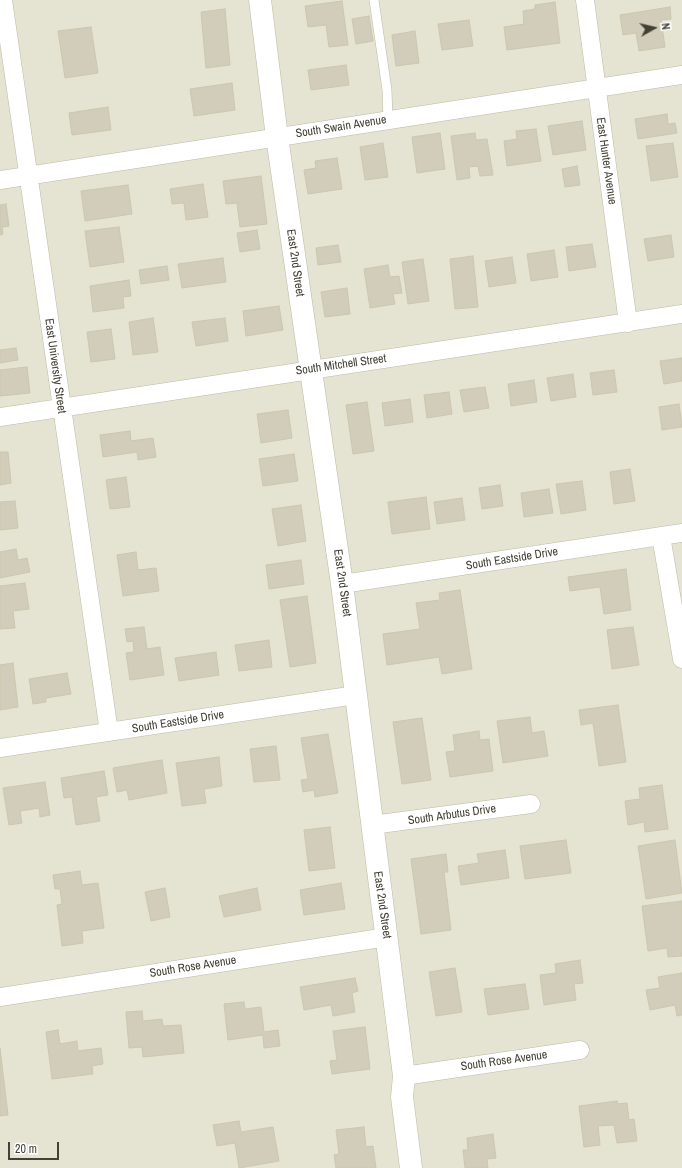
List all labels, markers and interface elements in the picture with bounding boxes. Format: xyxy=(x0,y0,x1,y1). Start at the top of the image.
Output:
north arrow xyxy=(634,8,674,48)
text: N xyxy=(658,22,673,31)
street label: South Swain Avenue xyxy=(295,113,387,141)
street label: East Hunter Avenue xyxy=(593,116,619,206)
street label: East 2nd Street xyxy=(283,228,307,298)
street label: East University Street xyxy=(41,318,69,414)
street label: South Mitchell Street xyxy=(295,352,387,378)
street label: South Eastside Drive xyxy=(465,545,559,573)
street label: East 2nd Street xyxy=(330,548,354,618)
street label: South Eastside Drive xyxy=(131,708,225,736)
street label: South Arbutus Drive xyxy=(407,802,497,828)
street label: East 2nd Street xyxy=(370,870,394,940)
street label: South Rose Avenue xyxy=(149,953,237,981)
street label: South Rose Avenue xyxy=(460,1048,548,1074)
scale bar xyxy=(10,1134,61,1160)
text: 20 m xyxy=(15,1141,37,1157)

